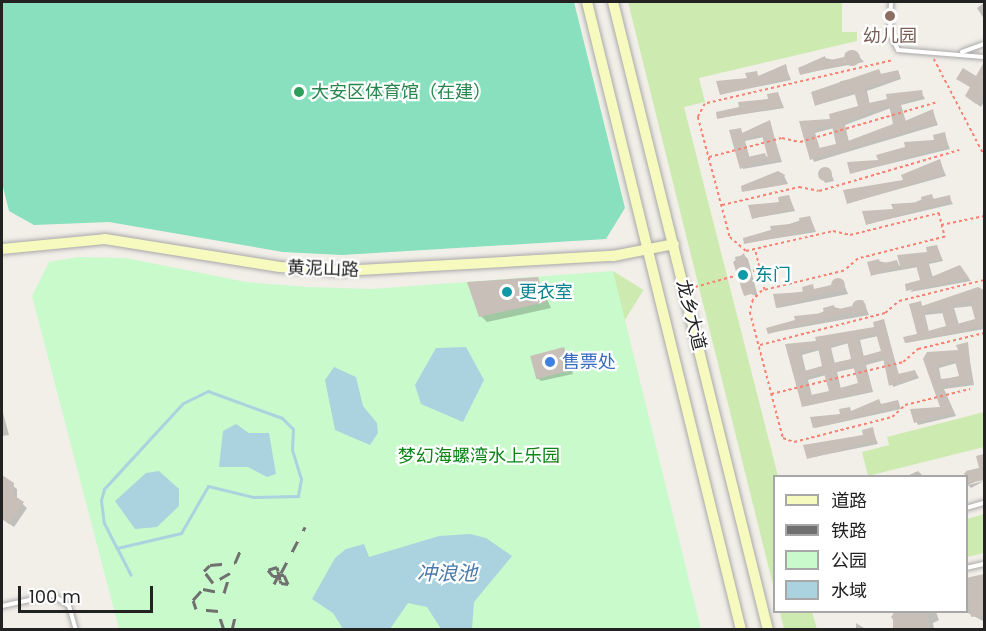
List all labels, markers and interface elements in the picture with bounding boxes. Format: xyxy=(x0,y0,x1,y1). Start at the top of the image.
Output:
marker: 幼儿园 xyxy=(883,9,897,23)
place label: 幼儿园 xyxy=(863,25,917,47)
place label: 大安区体育馆（在建） xyxy=(311,81,491,103)
marker: 大安区体育馆（在建） xyxy=(292,85,306,99)
street label: 黄泥山路 xyxy=(287,257,359,281)
place label: 东门 xyxy=(755,264,791,286)
marker: 东门 xyxy=(736,268,750,282)
street label: 龙乡大道 xyxy=(672,277,710,353)
place label: 更衣室 xyxy=(519,281,573,303)
marker: 更衣室 xyxy=(500,285,514,299)
place label: 售票处 xyxy=(562,351,616,373)
marker: 售票处 xyxy=(543,355,557,369)
park label: 梦幻海螺湾水上乐园 xyxy=(398,445,560,467)
legend xyxy=(773,475,968,613)
text: 道路 xyxy=(831,488,867,513)
text: 铁路 xyxy=(831,518,867,543)
text: 公园 xyxy=(831,548,867,573)
water label: 冲浪池 xyxy=(417,561,477,585)
scale bar xyxy=(21,574,156,612)
text: 水域 xyxy=(831,578,867,603)
text: 100 m xyxy=(29,584,81,609)

